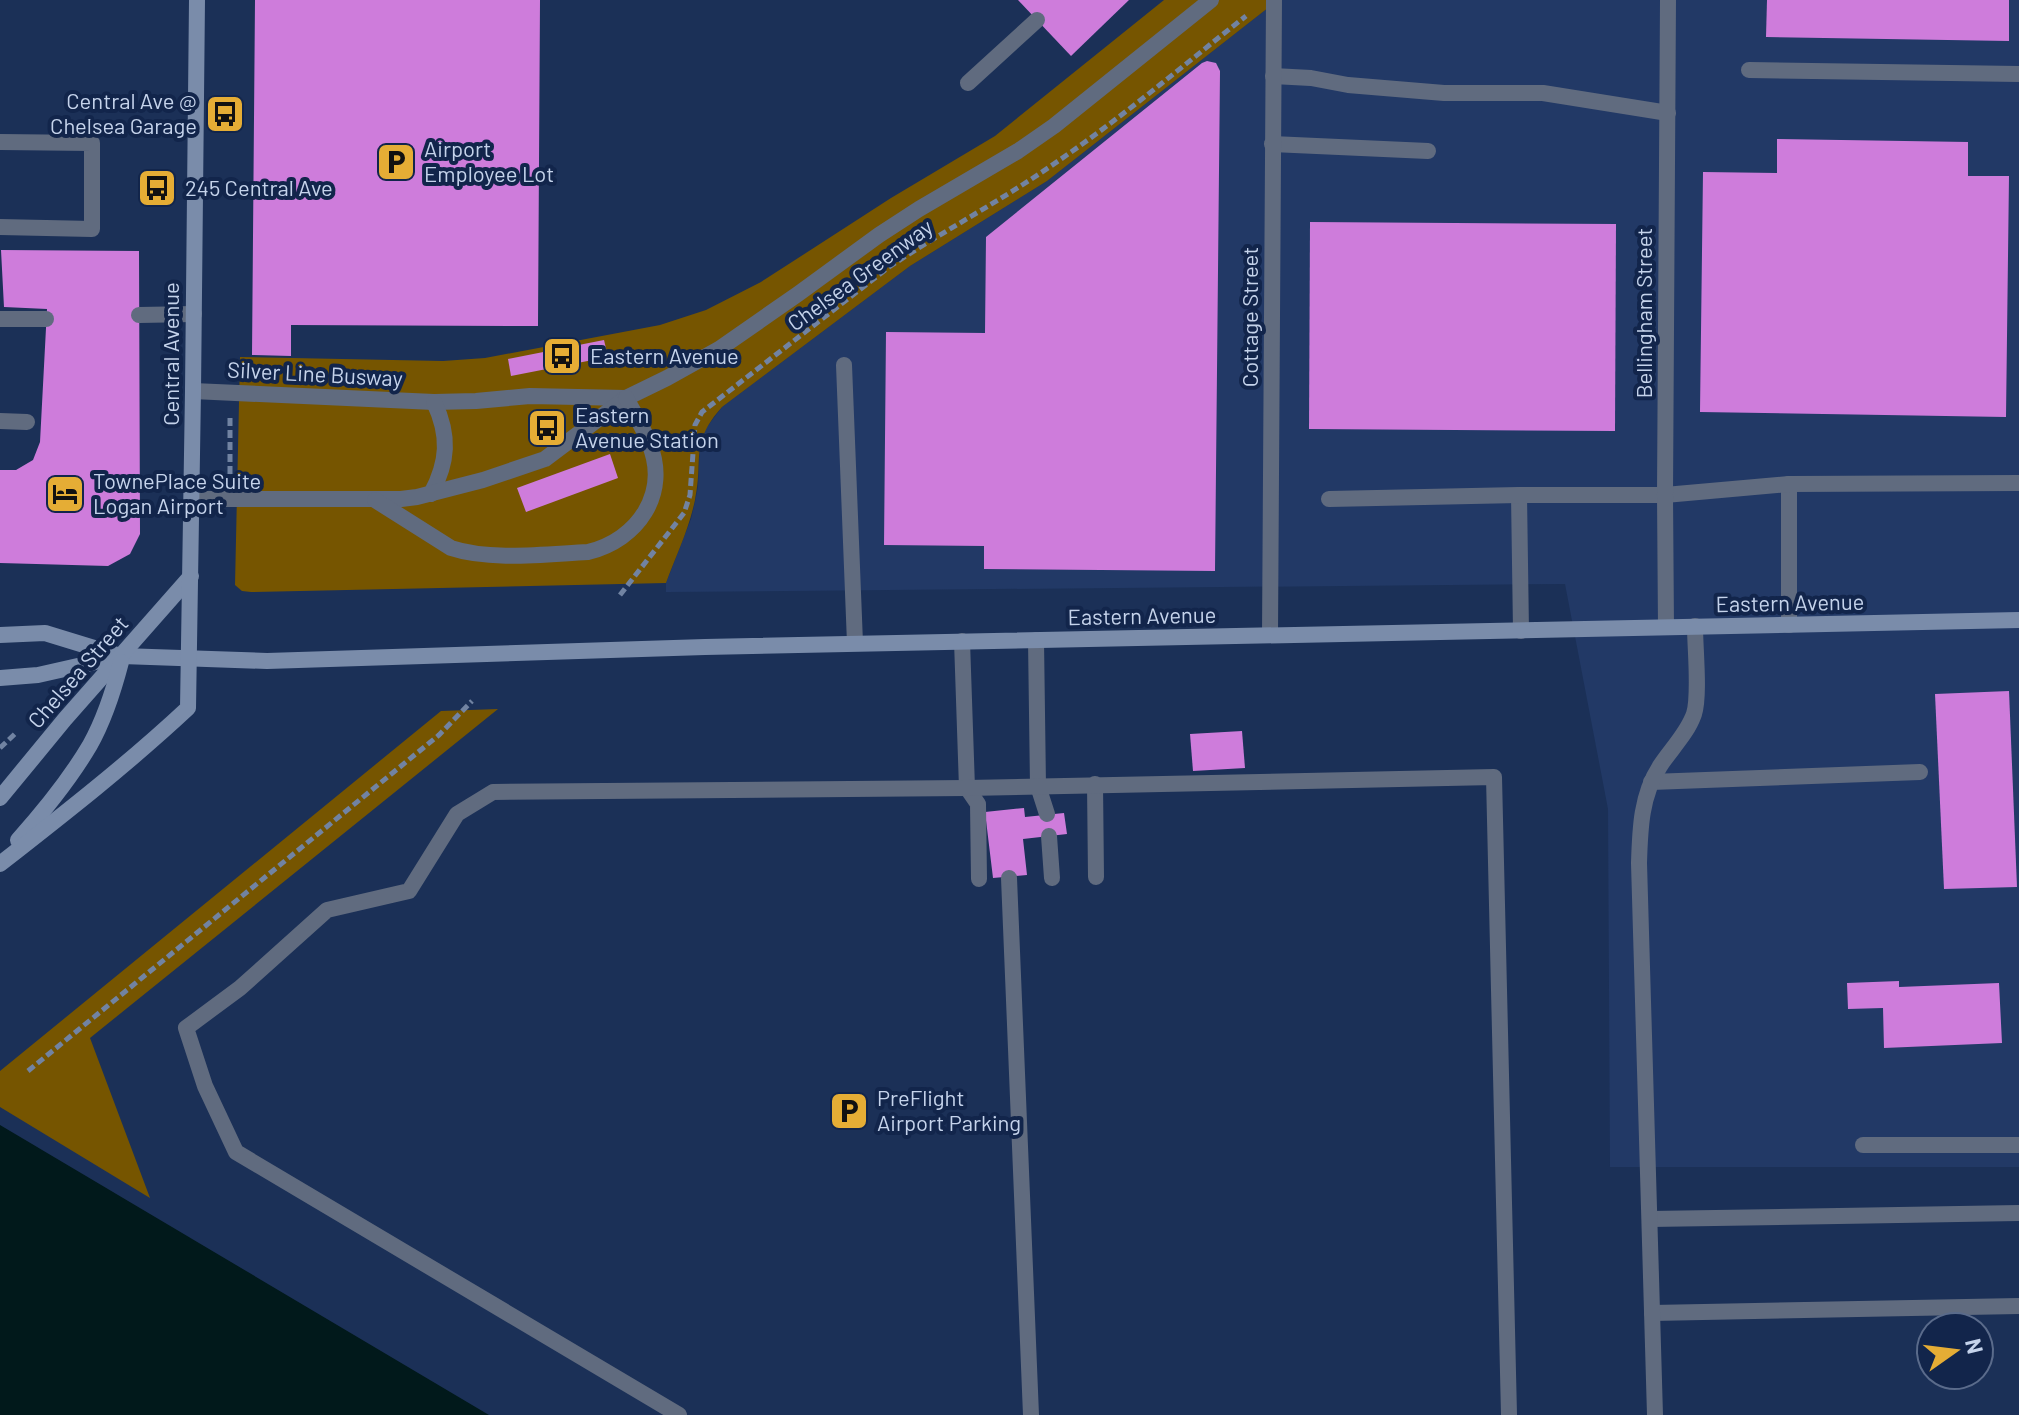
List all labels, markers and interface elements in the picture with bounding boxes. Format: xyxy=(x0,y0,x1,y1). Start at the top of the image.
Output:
place label: Central Ave @ Chelsea Garage xyxy=(50,87,197,138)
bus stop icon: Central Ave @ Chelsea Garage xyxy=(204,93,246,135)
place label: Airport Employee Lot xyxy=(424,135,554,186)
parking icon: Airport Employee Lot xyxy=(375,141,417,183)
bus stop icon: 245 Central Ave xyxy=(136,167,178,209)
place label: 245 Central Ave xyxy=(185,174,333,200)
street label: Chelsea Greenway xyxy=(782,213,937,336)
street label: Bellingham Street xyxy=(1630,228,1656,398)
street label: Cottage Street xyxy=(1236,247,1262,387)
street label: Central Avenue xyxy=(157,282,183,426)
bus stop icon: Eastern Avenue xyxy=(541,335,583,377)
place label: Eastern Avenue xyxy=(590,342,739,368)
street label: Silver Line Busway xyxy=(227,355,403,391)
place label: Eastern Avenue Station xyxy=(575,401,719,452)
bus stop icon: Eastern Avenue Station xyxy=(526,407,568,449)
place label: TownePlace Suite Logan Airport xyxy=(93,467,261,518)
hotel icon: TownePlace Suite Logan Airport xyxy=(44,473,86,515)
street label: Eastern Avenue xyxy=(1715,588,1865,616)
street label: Eastern Avenue xyxy=(1067,601,1217,629)
street label: Chelsea Street xyxy=(22,610,133,733)
place label: PreFlight Airport Parking xyxy=(877,1084,1021,1135)
parking icon: PreFlight Airport Parking xyxy=(828,1090,870,1132)
north arrow xyxy=(1915,1311,1995,1391)
text: N xyxy=(1961,1336,1990,1356)

